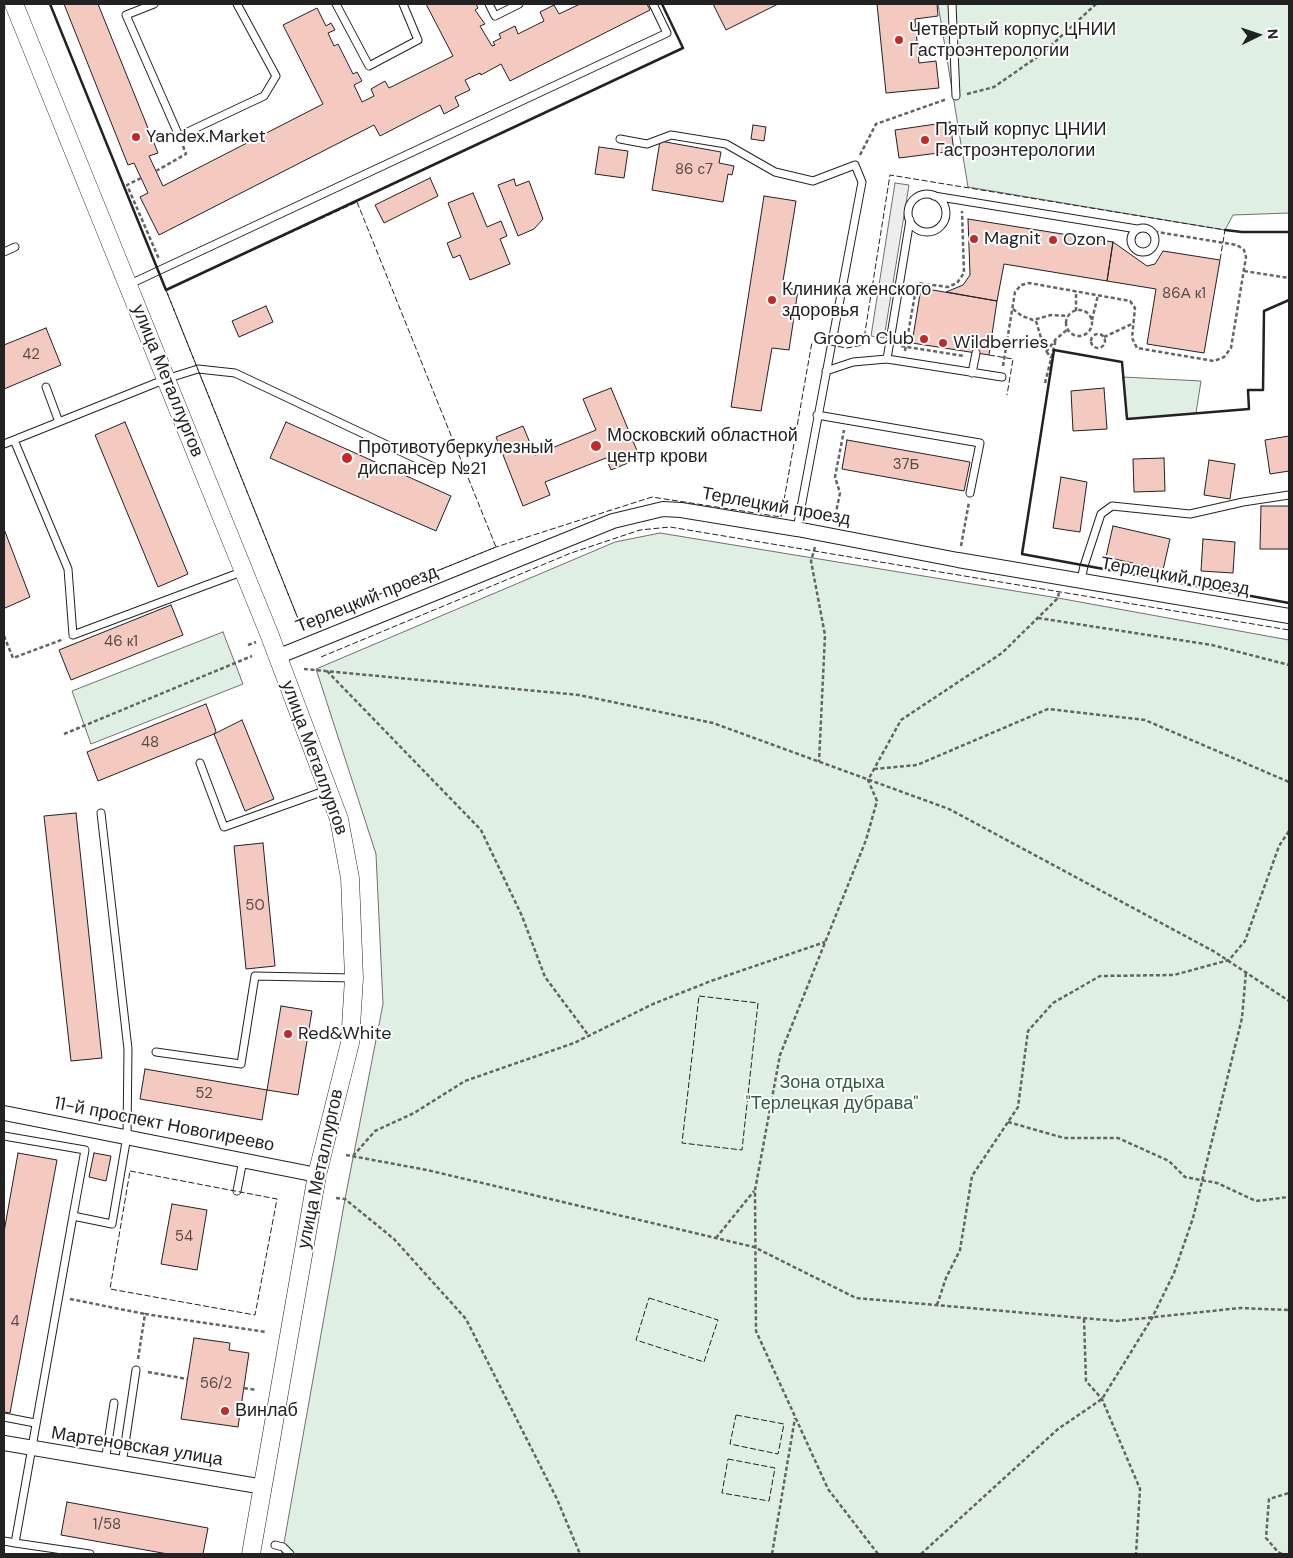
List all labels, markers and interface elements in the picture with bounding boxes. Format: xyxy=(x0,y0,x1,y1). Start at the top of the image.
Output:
north arrow xyxy=(1233,10,1283,60)
place label: Четвертый корпус ЦНИИ Гастроэнтерологии xyxy=(909,19,1116,62)
text: N xyxy=(1264,28,1282,40)
marker: Четвертый корпус ЦНИИ Гастроэнтерологии xyxy=(893,34,905,46)
place label: Пятый корпус ЦНИИ Гастроэнтерологии xyxy=(935,119,1106,162)
place label: Yandex.Market xyxy=(146,126,266,148)
marker: Yandex.Market xyxy=(130,131,142,143)
marker: Пятый корпус ЦНИИ Гастроэнтерологии xyxy=(919,134,931,146)
house number: 86 с7 xyxy=(675,161,713,179)
place label: Magnit xyxy=(984,228,1041,250)
place label: Ozon xyxy=(1063,229,1106,251)
marker: Magnit xyxy=(968,233,980,245)
marker: Ozon xyxy=(1047,234,1059,246)
place label: Клиника женского здоровья xyxy=(782,279,931,322)
house number: 86А к1 xyxy=(1162,285,1206,303)
marker: Клиника женского здоровья xyxy=(766,294,778,306)
street label: улица Металлургов xyxy=(127,302,207,460)
place label: Groom Club xyxy=(813,328,914,350)
place label: Wildberries xyxy=(953,332,1048,354)
marker: Groom Club xyxy=(918,333,930,345)
marker: Wildberries xyxy=(937,337,949,349)
house number: 42 xyxy=(22,346,40,364)
place label: Московский областной центр крови xyxy=(607,425,798,468)
place label: Противотуберкулезный диспансер №21 xyxy=(358,437,554,479)
marker: Московский областной центр крови xyxy=(589,439,603,453)
marker: Противотуберкулезный диспансер №21 xyxy=(340,451,354,465)
house number: 37Б xyxy=(893,456,919,474)
street label: Терлецкий проезд xyxy=(700,483,852,531)
street label: Терлецкий проезд xyxy=(1099,553,1251,601)
street label: Терлецкий проезд xyxy=(293,562,441,638)
house number: 46 к1 xyxy=(104,633,138,651)
street label: улица Металлургов xyxy=(276,678,352,838)
house number: 48 xyxy=(141,734,159,752)
house number: 50 xyxy=(245,897,265,915)
place label: Red&White xyxy=(298,1023,391,1045)
marker: Red&White xyxy=(282,1028,294,1040)
park label: Зона отдыха "Терлецкая дубрава" xyxy=(746,1072,918,1114)
house number: 52 xyxy=(195,1085,213,1103)
street label: улица Металлургов xyxy=(294,1087,348,1251)
street label: 11-й проспект Новогиреево xyxy=(52,1093,276,1157)
house number: 54 xyxy=(175,1228,193,1246)
house number: 4 xyxy=(10,1313,20,1331)
house number: 56/2 xyxy=(200,1375,232,1393)
place label: Винлаб xyxy=(235,1400,298,1422)
marker: Винлаб xyxy=(219,1405,231,1417)
street label: Мартеновская улица xyxy=(50,1423,224,1471)
house number: 1/58 xyxy=(93,1516,121,1534)

